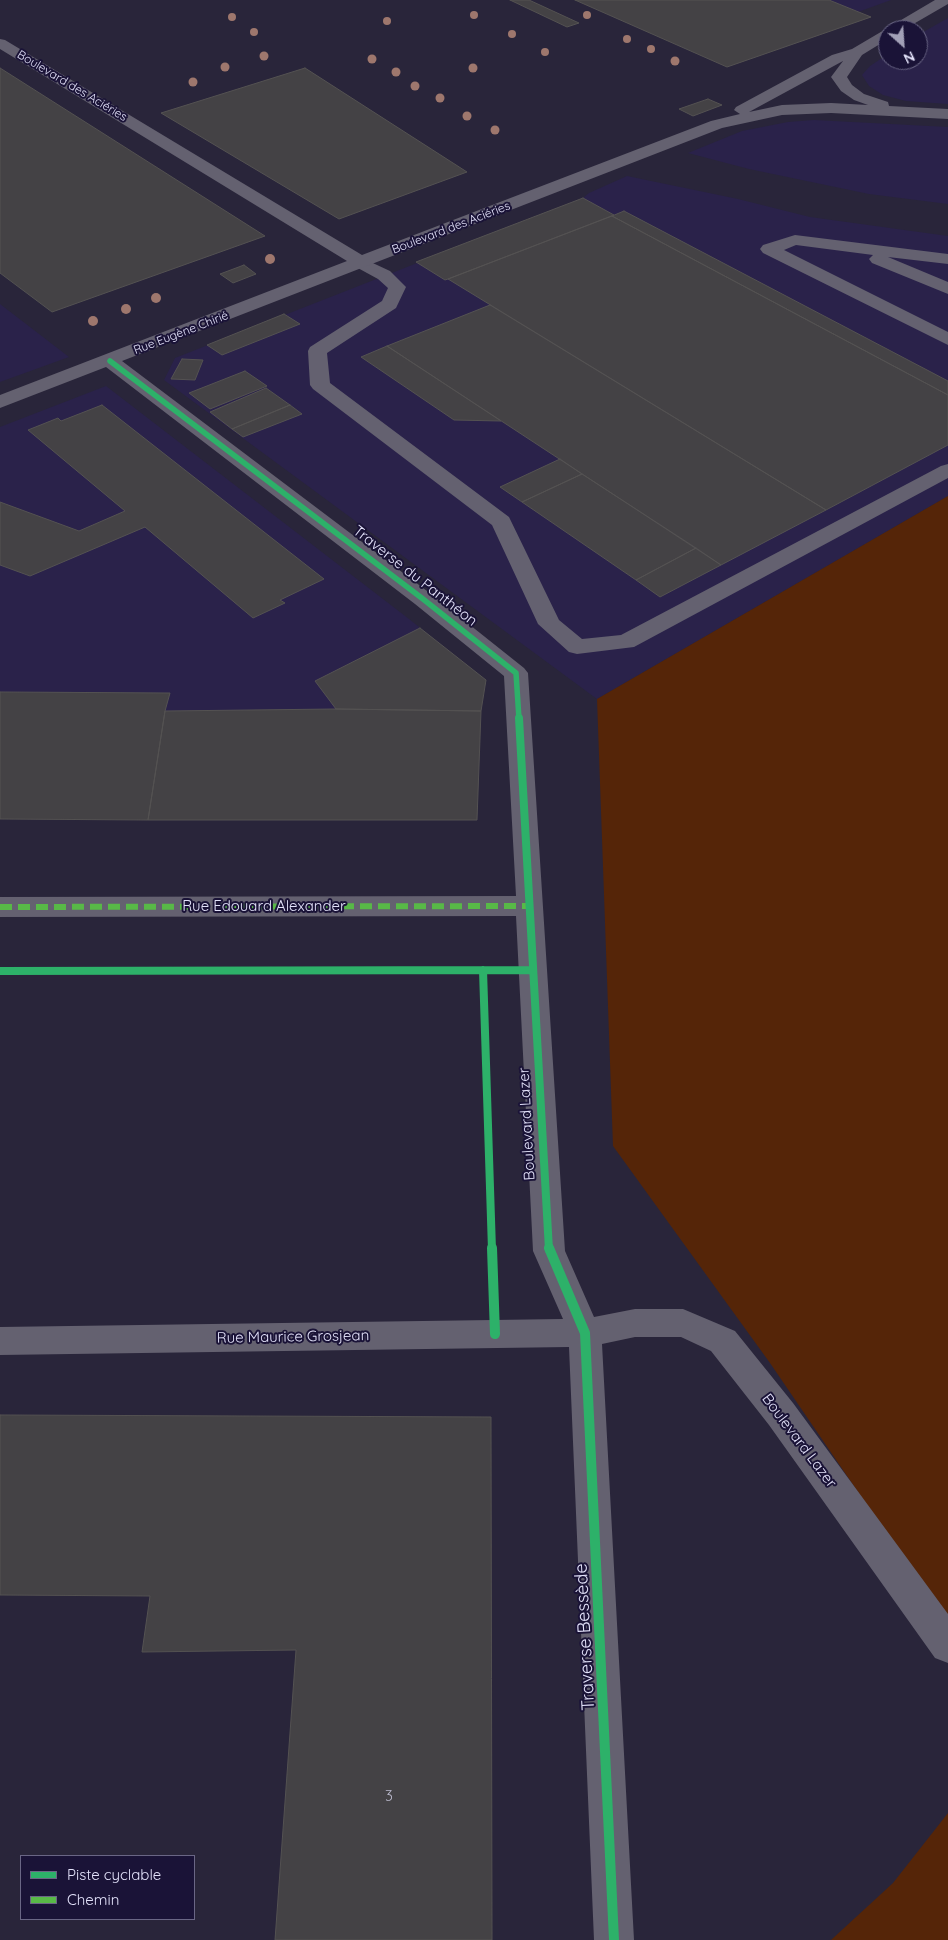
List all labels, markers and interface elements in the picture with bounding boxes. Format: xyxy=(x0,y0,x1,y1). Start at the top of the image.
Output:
north arrow xyxy=(878,20,928,70)
street label: Boulevard des Aciéries xyxy=(14,47,130,125)
text: N xyxy=(901,47,918,68)
street label: Boulevard des Aciéries xyxy=(390,199,512,257)
street label: Rue Eugène Chirié xyxy=(132,308,230,358)
street label: Traverse du Panthéon xyxy=(349,522,481,630)
street label: Rue Edouard Alexander xyxy=(182,897,346,915)
street label: Boulevard Lazer xyxy=(515,1067,539,1181)
street label: Rue Maurice Grosjean xyxy=(217,1327,369,1347)
street label: Boulevard Lazer xyxy=(758,1390,840,1492)
street label: Traverse Bessède xyxy=(570,1563,600,1711)
house number: 3 xyxy=(385,1787,393,1805)
legend xyxy=(20,1855,195,1920)
text: Piste cyclable xyxy=(67,1865,161,1884)
text: Chemin xyxy=(67,1890,119,1909)

